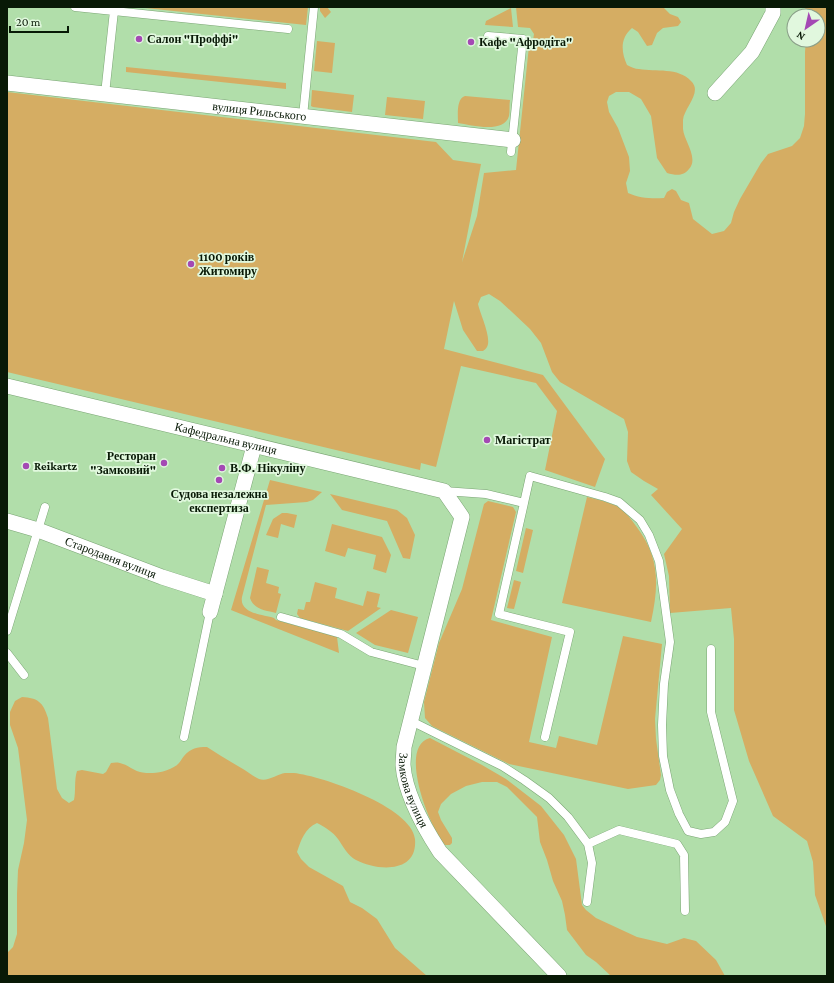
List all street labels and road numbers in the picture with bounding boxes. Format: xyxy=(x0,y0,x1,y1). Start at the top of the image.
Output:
street label: вулиця Рильського xyxy=(212,99,307,124)
street label: Кафедральна вулиця xyxy=(173,420,279,458)
street label: Стародавня вулиця xyxy=(63,534,159,581)
street label: Замкова вулиця xyxy=(396,752,431,831)

